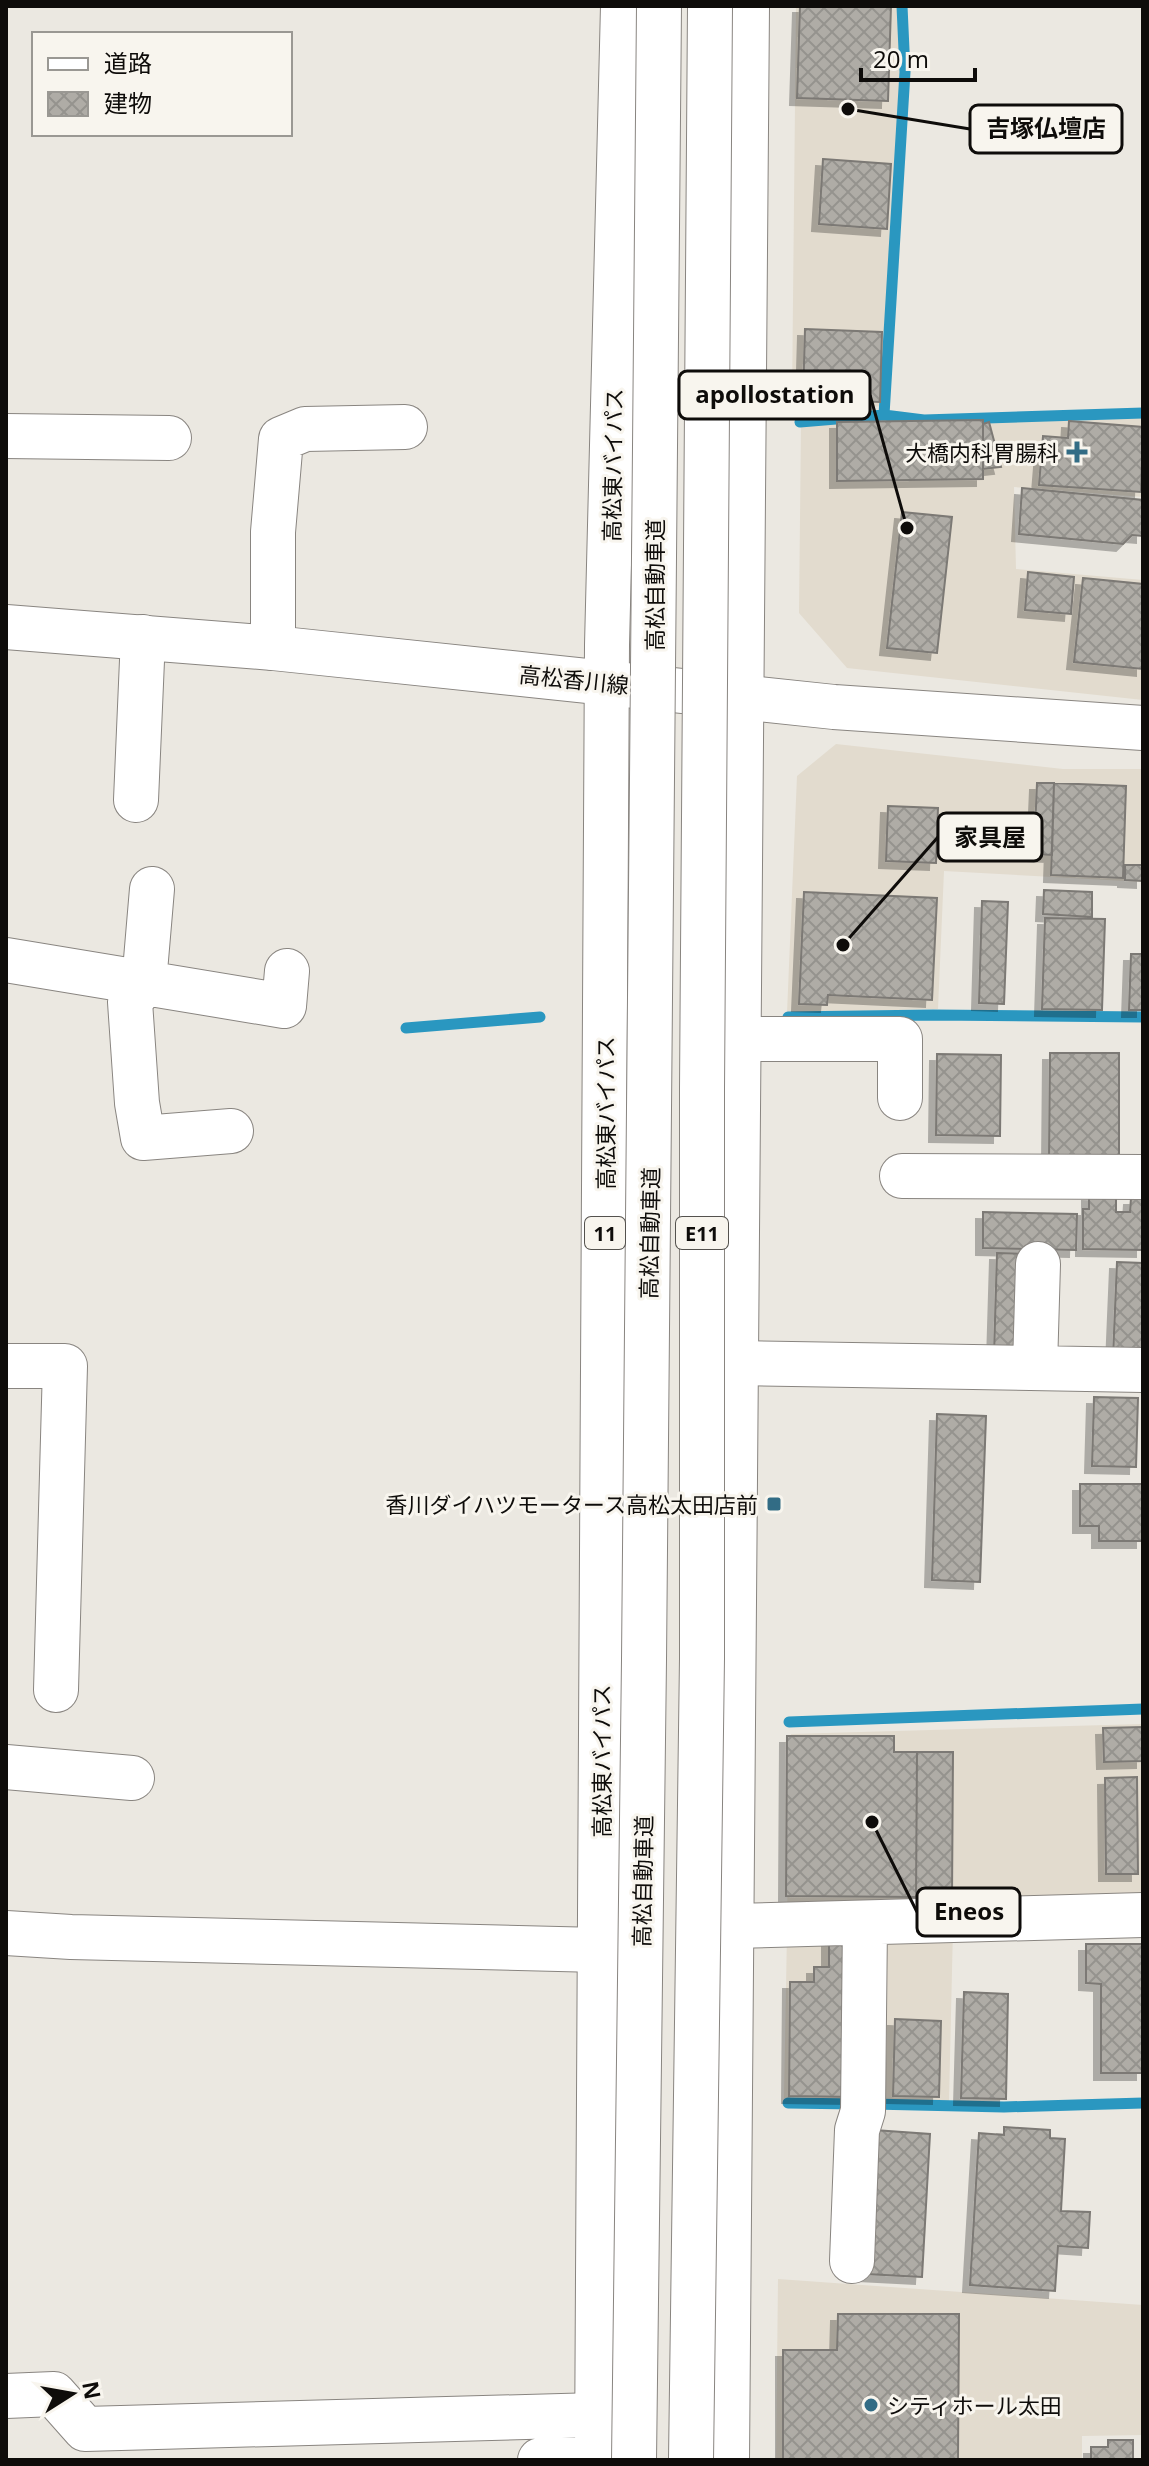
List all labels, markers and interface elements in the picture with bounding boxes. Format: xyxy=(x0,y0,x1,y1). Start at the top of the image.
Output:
legend xyxy=(32,32,292,136)
scale bar xyxy=(861,32,975,82)
text: 20 m xyxy=(873,42,929,75)
text: 道路 xyxy=(104,46,152,79)
text: 建物 xyxy=(104,86,152,119)
callout: 吉塚仏壇店 xyxy=(970,105,1122,153)
text: 吉塚仏壇店 xyxy=(986,111,1106,144)
callout: apollostation xyxy=(679,371,870,419)
text: apollostation xyxy=(695,377,855,410)
street label: 高松東バイパス xyxy=(596,388,628,542)
place label: 大橋内科胃腸科 xyxy=(905,437,1059,467)
marker: 大橋内科胃腸科 xyxy=(1066,441,1088,463)
street label: 高松自動車道 xyxy=(639,519,669,651)
street label: 高松香川線 xyxy=(518,658,630,700)
callout: 家具屋 xyxy=(938,813,1042,861)
text: 家具屋 xyxy=(954,820,1026,853)
street label: 高松東バイパス xyxy=(590,1036,620,1190)
street label: 高松自動車道 xyxy=(633,1167,665,1299)
road number: 11 xyxy=(585,1217,625,1249)
road number: E11 xyxy=(676,1217,728,1249)
place label: 香川ダイハツモータース高松太田店前 xyxy=(386,1489,758,1519)
marker: 香川ダイハツモータース高松太田店前 xyxy=(765,1495,783,1513)
street label: 高松東バイパス xyxy=(586,1684,616,1838)
street label: 高松自動車道 xyxy=(626,1815,658,1947)
callout: Eneos xyxy=(917,1888,1020,1936)
text: Eneos xyxy=(934,1894,1004,1927)
north arrow xyxy=(32,2354,112,2434)
text: N xyxy=(76,2378,109,2402)
place label: シティホール太田 xyxy=(887,2390,1062,2420)
marker: シティホール太田 xyxy=(862,2396,880,2414)

